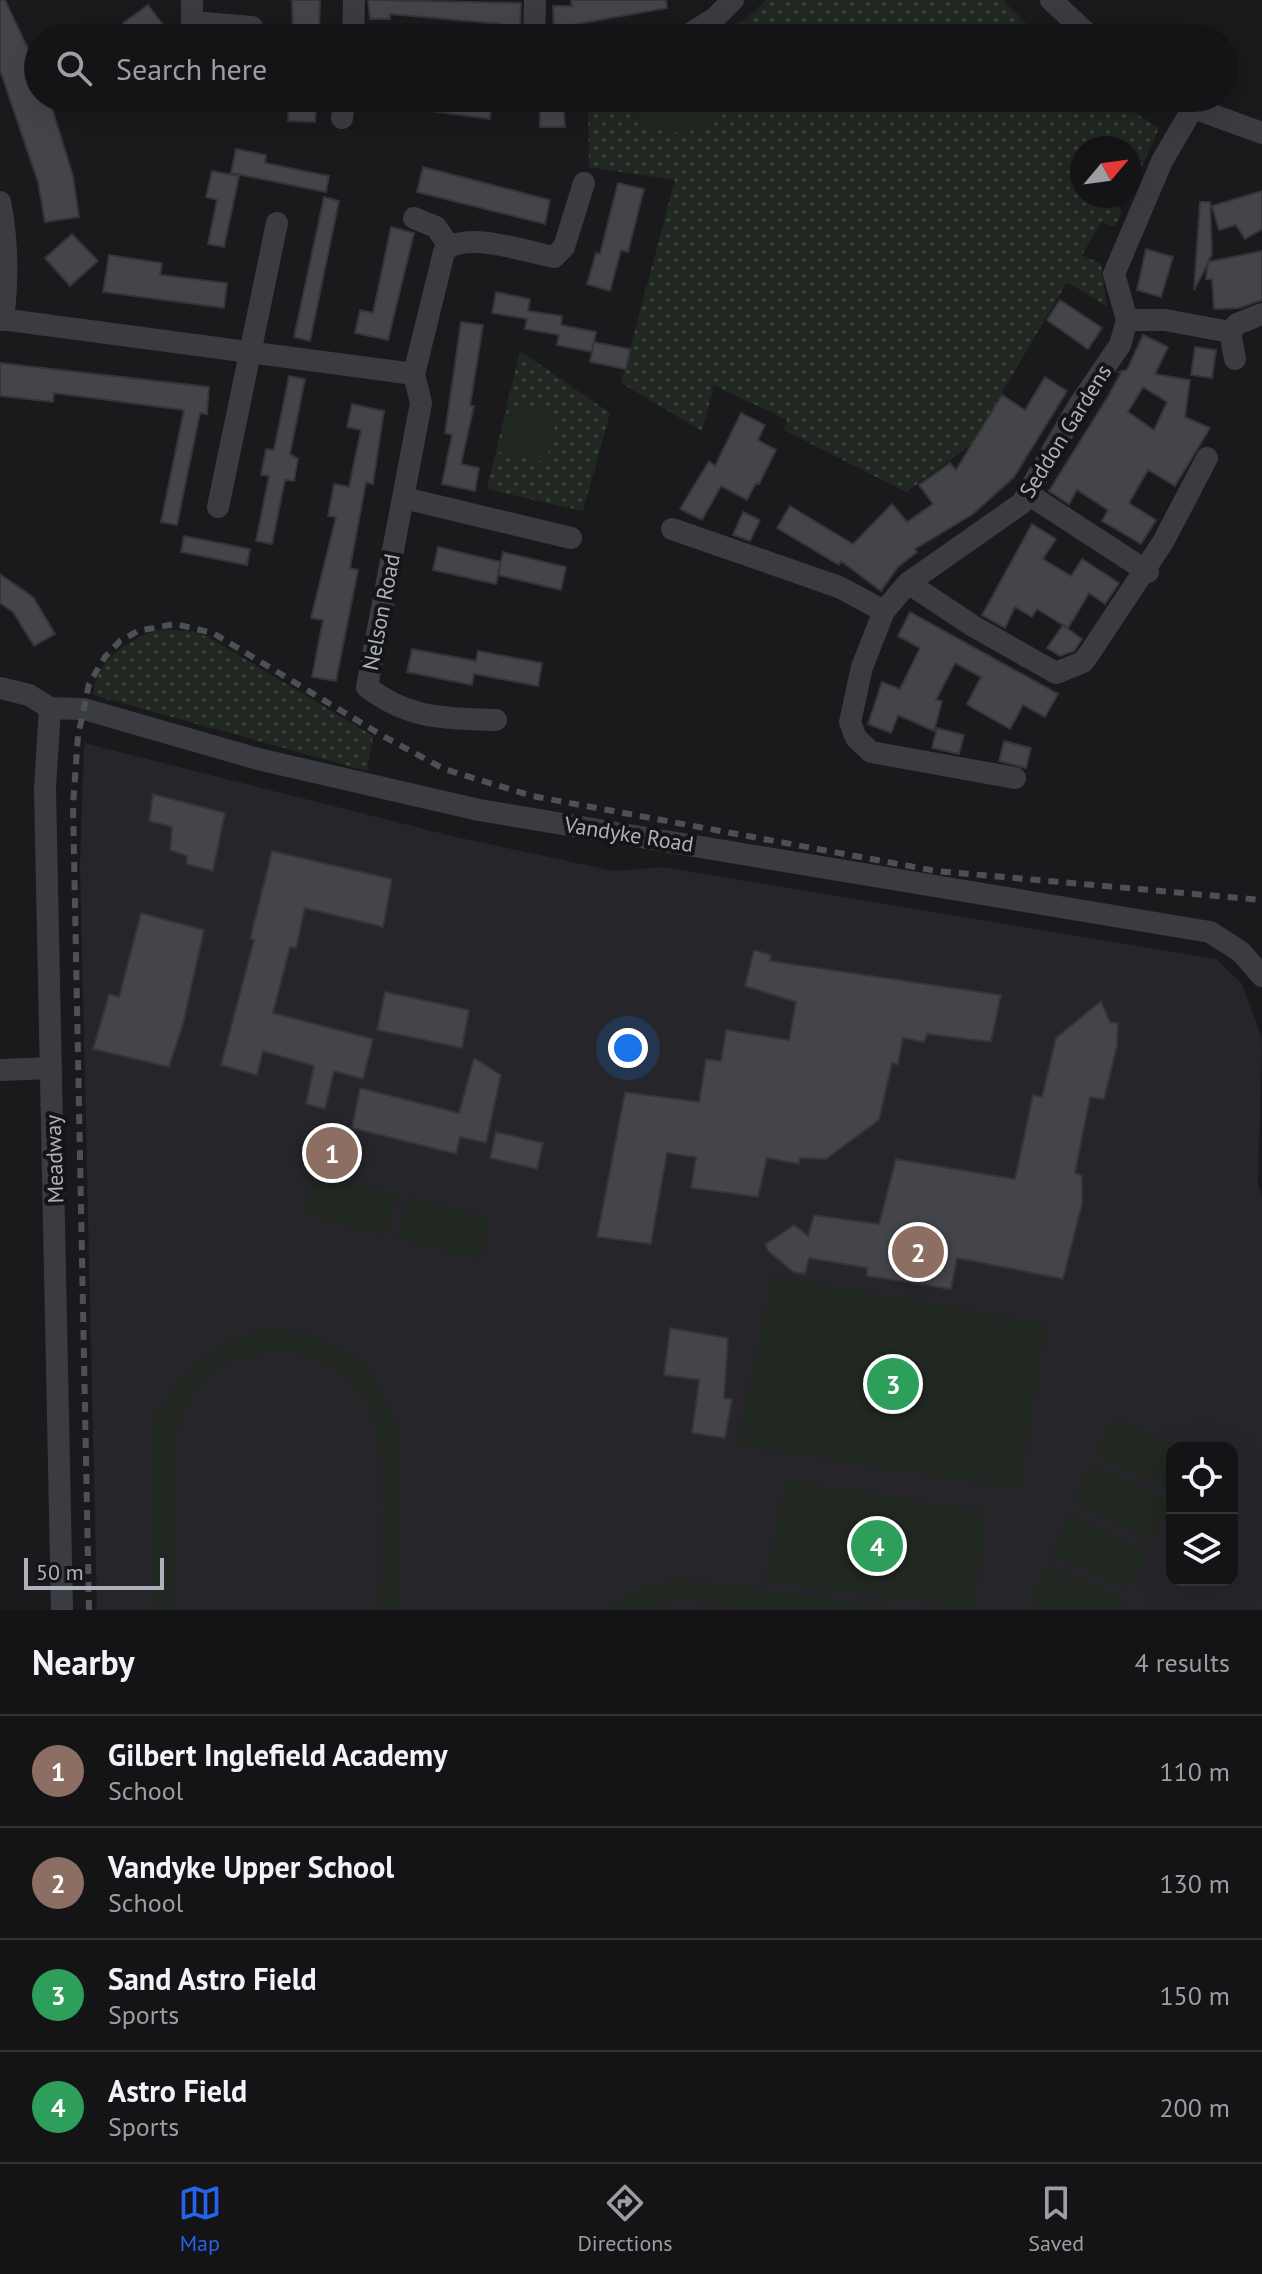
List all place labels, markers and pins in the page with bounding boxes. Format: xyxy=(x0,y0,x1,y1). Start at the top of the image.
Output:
pin: 1 xyxy=(306,1123,358,1183)
pin: 2 xyxy=(892,1222,944,1282)
pin: 3 xyxy=(867,1354,919,1414)
pin: 4 xyxy=(851,1516,903,1576)

